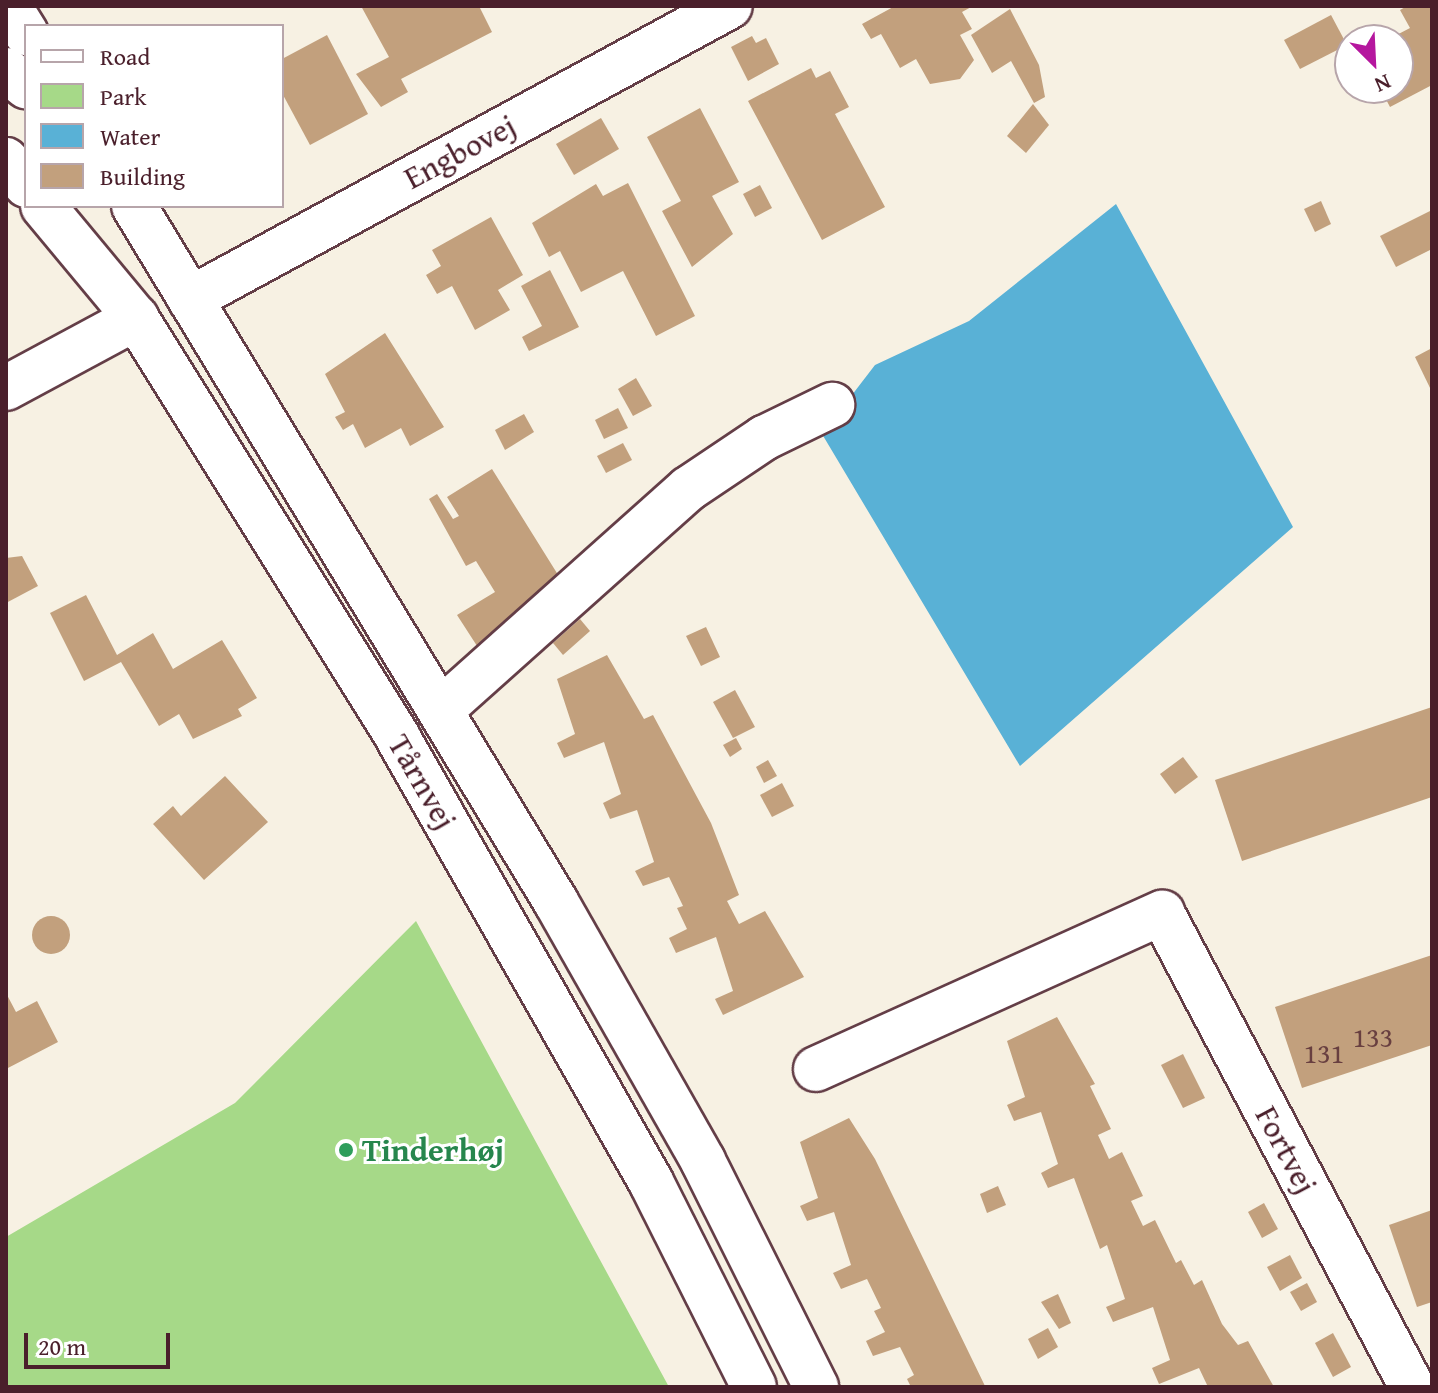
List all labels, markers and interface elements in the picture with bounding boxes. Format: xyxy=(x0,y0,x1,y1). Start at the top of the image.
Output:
legend xyxy=(24,24,284,208)
north arrow xyxy=(1334,24,1414,104)
text: Road xyxy=(100,39,150,74)
text: N xyxy=(1370,66,1396,102)
text: Park xyxy=(100,79,146,114)
street label: Engbovej xyxy=(398,107,522,197)
text: Water xyxy=(100,119,160,154)
text: Building xyxy=(100,159,185,194)
street label: Tårnvej xyxy=(380,728,464,836)
house number: 133 xyxy=(1353,1020,1393,1054)
house number: 131 xyxy=(1304,1036,1344,1070)
street label: Fortvej xyxy=(1247,1100,1325,1200)
place label: Tinderhøj xyxy=(362,1131,504,1169)
marker: Tinderhøj xyxy=(337,1141,355,1159)
scale bar xyxy=(28,1317,174,1367)
text: 20 m xyxy=(38,1329,86,1364)

